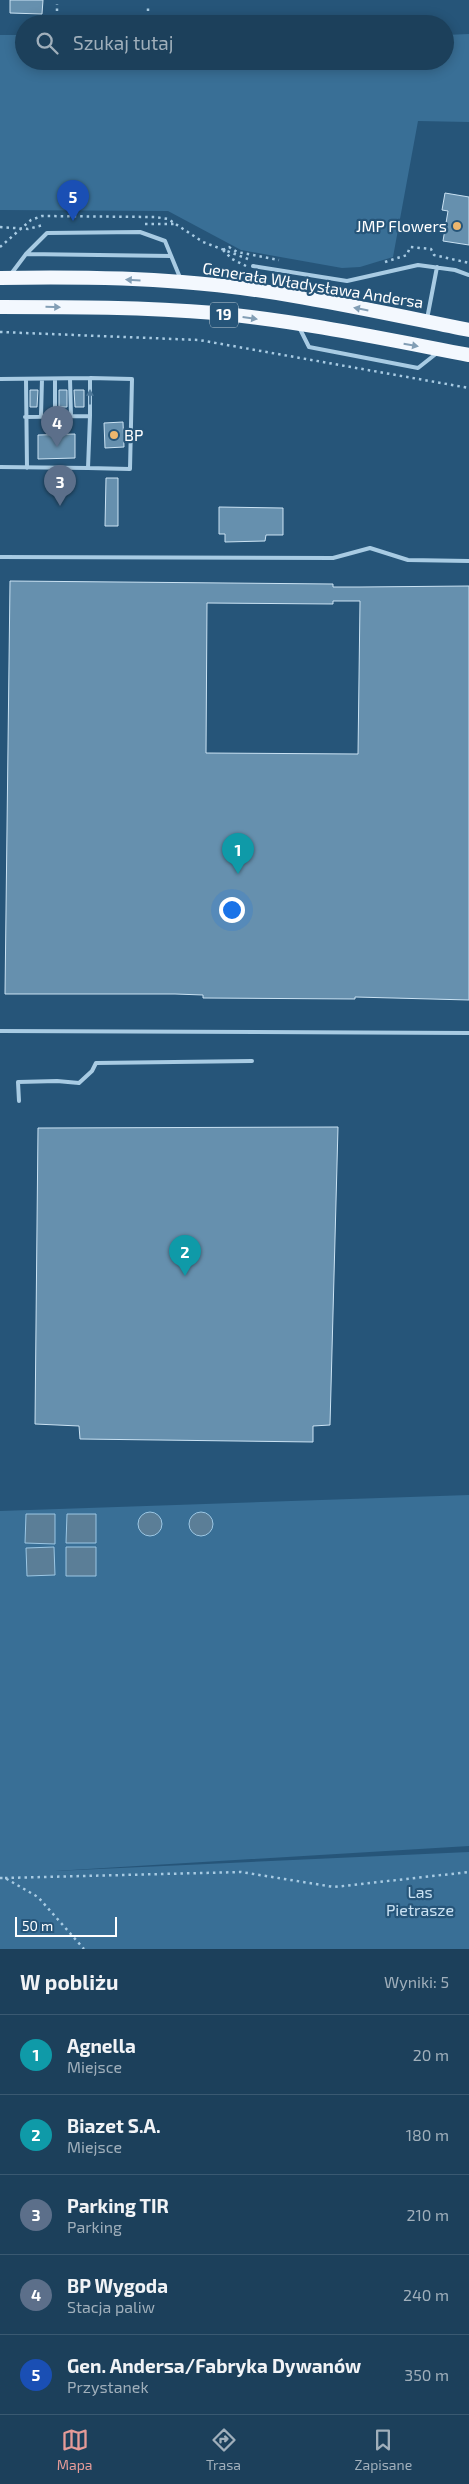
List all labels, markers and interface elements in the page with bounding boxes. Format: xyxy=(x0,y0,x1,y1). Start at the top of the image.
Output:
search box xyxy=(15,15,454,70)
icon: search xyxy=(33,29,61,57)
text: Szukaj tutaj xyxy=(73,31,173,54)
pin: 5 xyxy=(57,180,89,221)
place label: JMP Flowers xyxy=(356,216,447,235)
marker: JMP Flowers xyxy=(451,220,463,232)
street label: Generała Władysława Andersa xyxy=(201,258,425,311)
one-way arrow xyxy=(125,275,141,283)
road number: 19 xyxy=(210,302,238,328)
one-way arrow xyxy=(46,303,62,311)
one-way arrow xyxy=(354,305,369,313)
one-way arrow xyxy=(243,314,259,322)
one-way arrow xyxy=(403,341,419,349)
one-way arrow xyxy=(86,388,94,404)
pin: 4 xyxy=(41,406,73,447)
place label: BP xyxy=(124,425,143,444)
marker: BP xyxy=(108,429,120,441)
pin: 3 xyxy=(44,465,76,506)
pin: 1 xyxy=(222,833,254,874)
your location xyxy=(219,897,245,923)
pin: 2 xyxy=(169,1235,201,1276)
park label: Las Pietrasze xyxy=(386,1882,454,1919)
scale bar xyxy=(15,1914,118,1937)
text: 50 m xyxy=(22,1917,53,1934)
text: W pobliżu xyxy=(20,1969,119,1994)
text: Wyniki: 5 xyxy=(384,1972,449,1991)
text: Agnella xyxy=(67,2034,136,2057)
text: 1 xyxy=(33,2045,39,2064)
text: 20 m xyxy=(413,2045,449,2064)
text: Miejsce xyxy=(67,2057,122,2076)
text: Biazet S.A. xyxy=(67,2114,161,2137)
text: 2 xyxy=(31,2125,41,2144)
text: 180 m xyxy=(406,2125,449,2144)
text: Miejsce xyxy=(67,2137,122,2156)
text: Parking TIR xyxy=(67,2194,169,2217)
text: 3 xyxy=(31,2205,41,2224)
text: 210 m xyxy=(406,2205,449,2224)
text: Parking xyxy=(67,2217,122,2236)
text: BP Wygoda xyxy=(67,2274,168,2297)
text: 4 xyxy=(31,2285,41,2304)
text: 240 m xyxy=(403,2285,449,2304)
text: Stacja paliw xyxy=(67,2297,155,2316)
text: Gen. Andersa/Fabryka Dywanów xyxy=(67,2354,361,2377)
text: 5 xyxy=(32,2365,40,2384)
text: 350 m xyxy=(404,2365,449,2384)
text: Przystanek xyxy=(67,2377,149,2396)
tab: Mapa xyxy=(57,2426,93,2473)
tab: Trasa xyxy=(206,2426,241,2473)
tab: Zapisane xyxy=(355,2426,412,2473)

